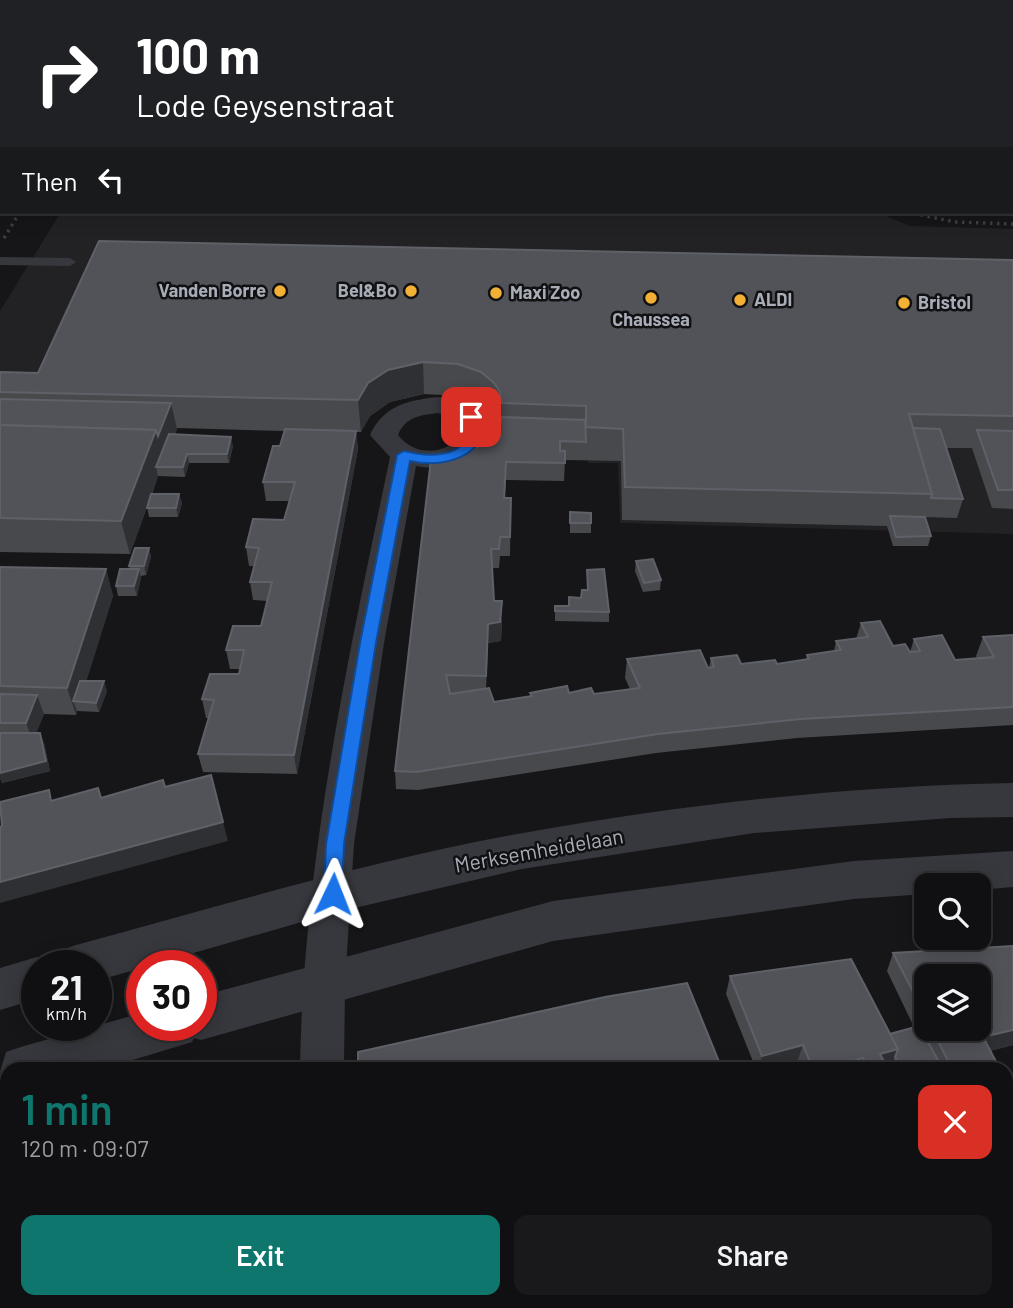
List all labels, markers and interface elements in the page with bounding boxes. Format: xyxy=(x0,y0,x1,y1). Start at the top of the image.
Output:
text: 100 m xyxy=(136,25,260,84)
icon: right xyxy=(21,28,112,119)
text: Lode Geysenstraat xyxy=(136,85,395,123)
icon: left xyxy=(92,161,130,199)
text: Then xyxy=(21,165,78,196)
place label: Vanden Borre xyxy=(159,279,266,301)
place label: Bel&Bo xyxy=(338,279,397,301)
place label: Maxi Zoo xyxy=(510,281,580,303)
marker: Vanden Borre xyxy=(272,283,288,299)
marker: Bel&Bo xyxy=(403,283,419,299)
marker: Maxi Zoo xyxy=(488,285,504,301)
place label: ALDI xyxy=(754,288,792,310)
marker: Chaussea xyxy=(643,290,659,306)
place label: Bristol xyxy=(918,291,971,313)
marker: ALDI xyxy=(732,292,748,308)
marker: Bristol xyxy=(896,295,912,311)
place label: Chaussea xyxy=(612,308,690,330)
pin xyxy=(441,387,501,447)
icon: arrive xyxy=(452,398,490,436)
street label: Merksemheidelaan xyxy=(452,822,625,877)
position arrow xyxy=(296,857,370,931)
map controls xyxy=(914,873,991,1041)
button: search xyxy=(914,873,991,950)
speed limit sign: 30 xyxy=(126,950,217,1041)
button: layers xyxy=(914,964,991,1041)
text: 21 xyxy=(51,965,82,1007)
text: km/h xyxy=(46,1002,87,1024)
text: 1 min xyxy=(21,1083,113,1133)
button: close xyxy=(918,1085,992,1159)
text: 120 m · 09:07 xyxy=(21,1134,149,1162)
button: Exit xyxy=(21,1215,500,1295)
button: Share xyxy=(514,1215,992,1295)

